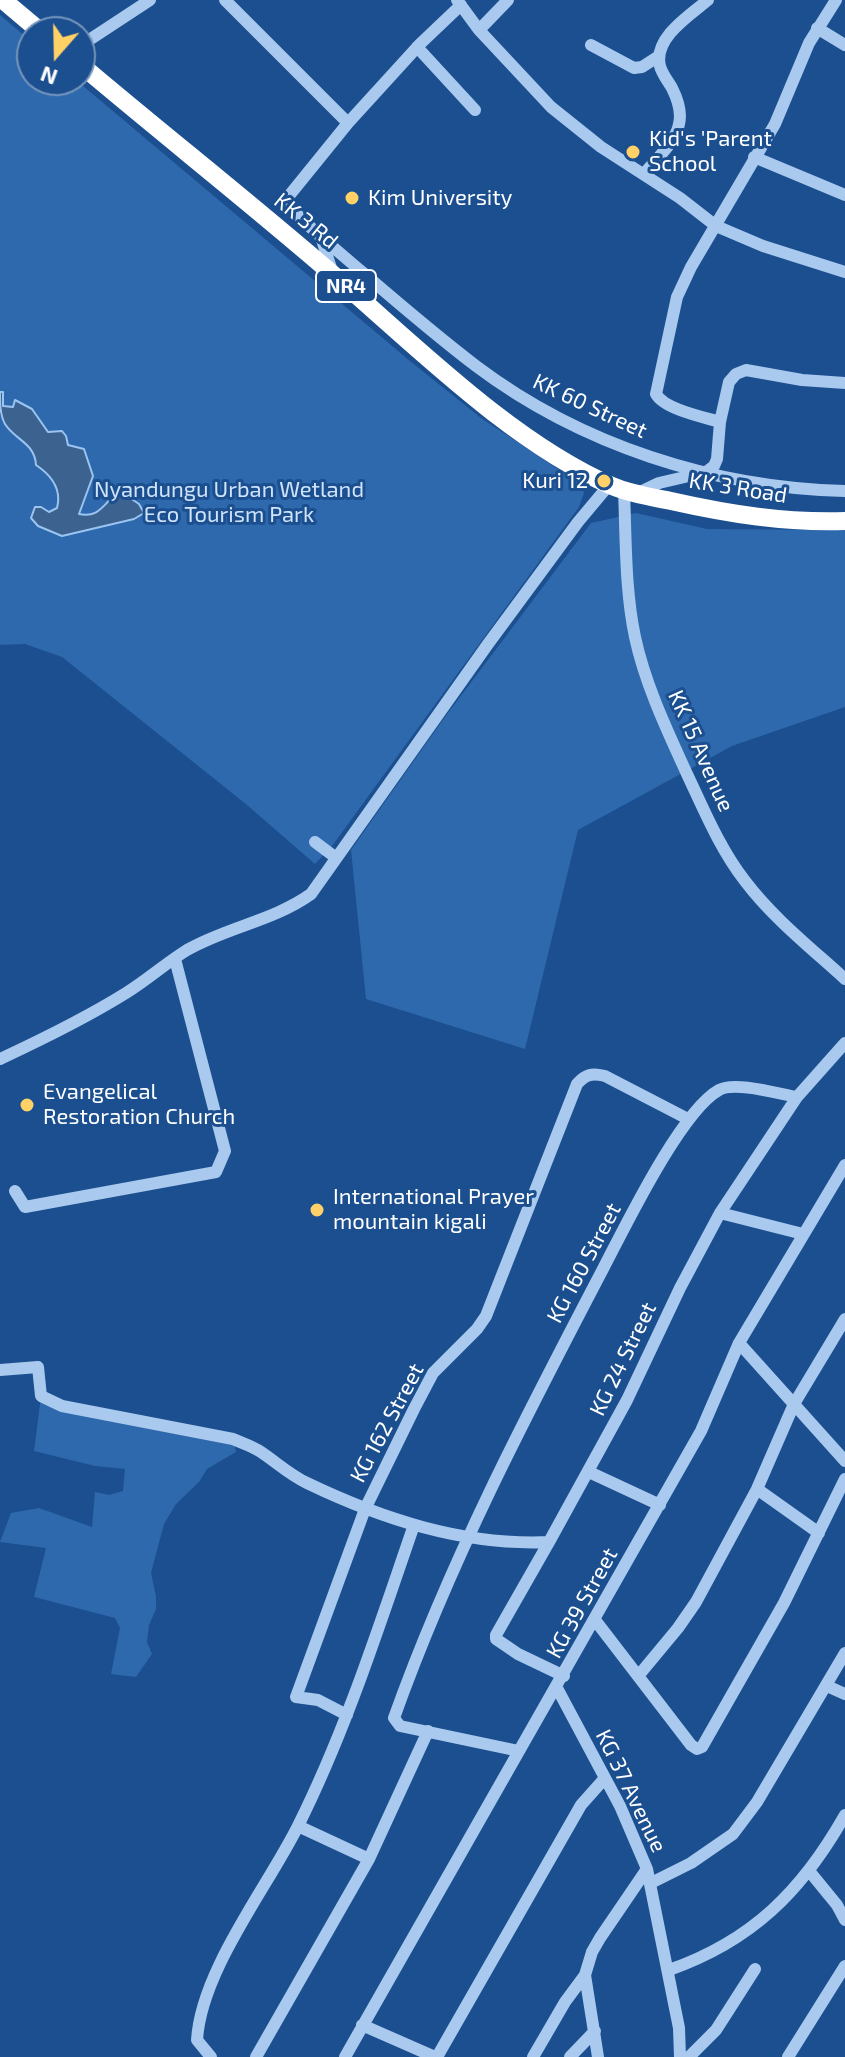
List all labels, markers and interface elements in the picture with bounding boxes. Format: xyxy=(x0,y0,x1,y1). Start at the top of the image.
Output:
north arrow xyxy=(16,16,96,96)
text: N xyxy=(37,62,60,92)
place label: Kid's 'Parent School xyxy=(649,126,772,178)
marker: Kid's 'Parent School xyxy=(624,143,642,161)
place label: Kim University xyxy=(368,185,512,211)
street label: KK 3 Rd xyxy=(269,187,343,255)
marker: Kim University xyxy=(343,189,361,207)
road number: NR4 xyxy=(316,270,376,302)
street label: KK 60 Street xyxy=(529,368,651,444)
street label: KK 3 Road xyxy=(687,467,789,509)
place label: Kuri 12 xyxy=(522,468,588,494)
marker: Kuri 12 xyxy=(595,472,613,490)
park label: Nyandungu Urban Wetland Eco Tourism Park xyxy=(94,477,364,528)
street label: KK 15 Avenue xyxy=(662,686,740,816)
place label: Evangelical Restoration Church xyxy=(43,1079,235,1130)
marker: Evangelical Restoration Church xyxy=(18,1096,36,1114)
place label: International Prayer mountain kigali xyxy=(333,1184,534,1236)
street label: KG 160 Street xyxy=(541,1199,627,1327)
marker: International Prayer mountain kigali xyxy=(308,1201,326,1219)
street label: KG 24 Street xyxy=(584,1298,662,1420)
street label: KG 162 Street xyxy=(345,1359,429,1487)
street label: KG 39 Street xyxy=(541,1543,623,1663)
street label: KG 37 Avenue xyxy=(590,1725,672,1857)

